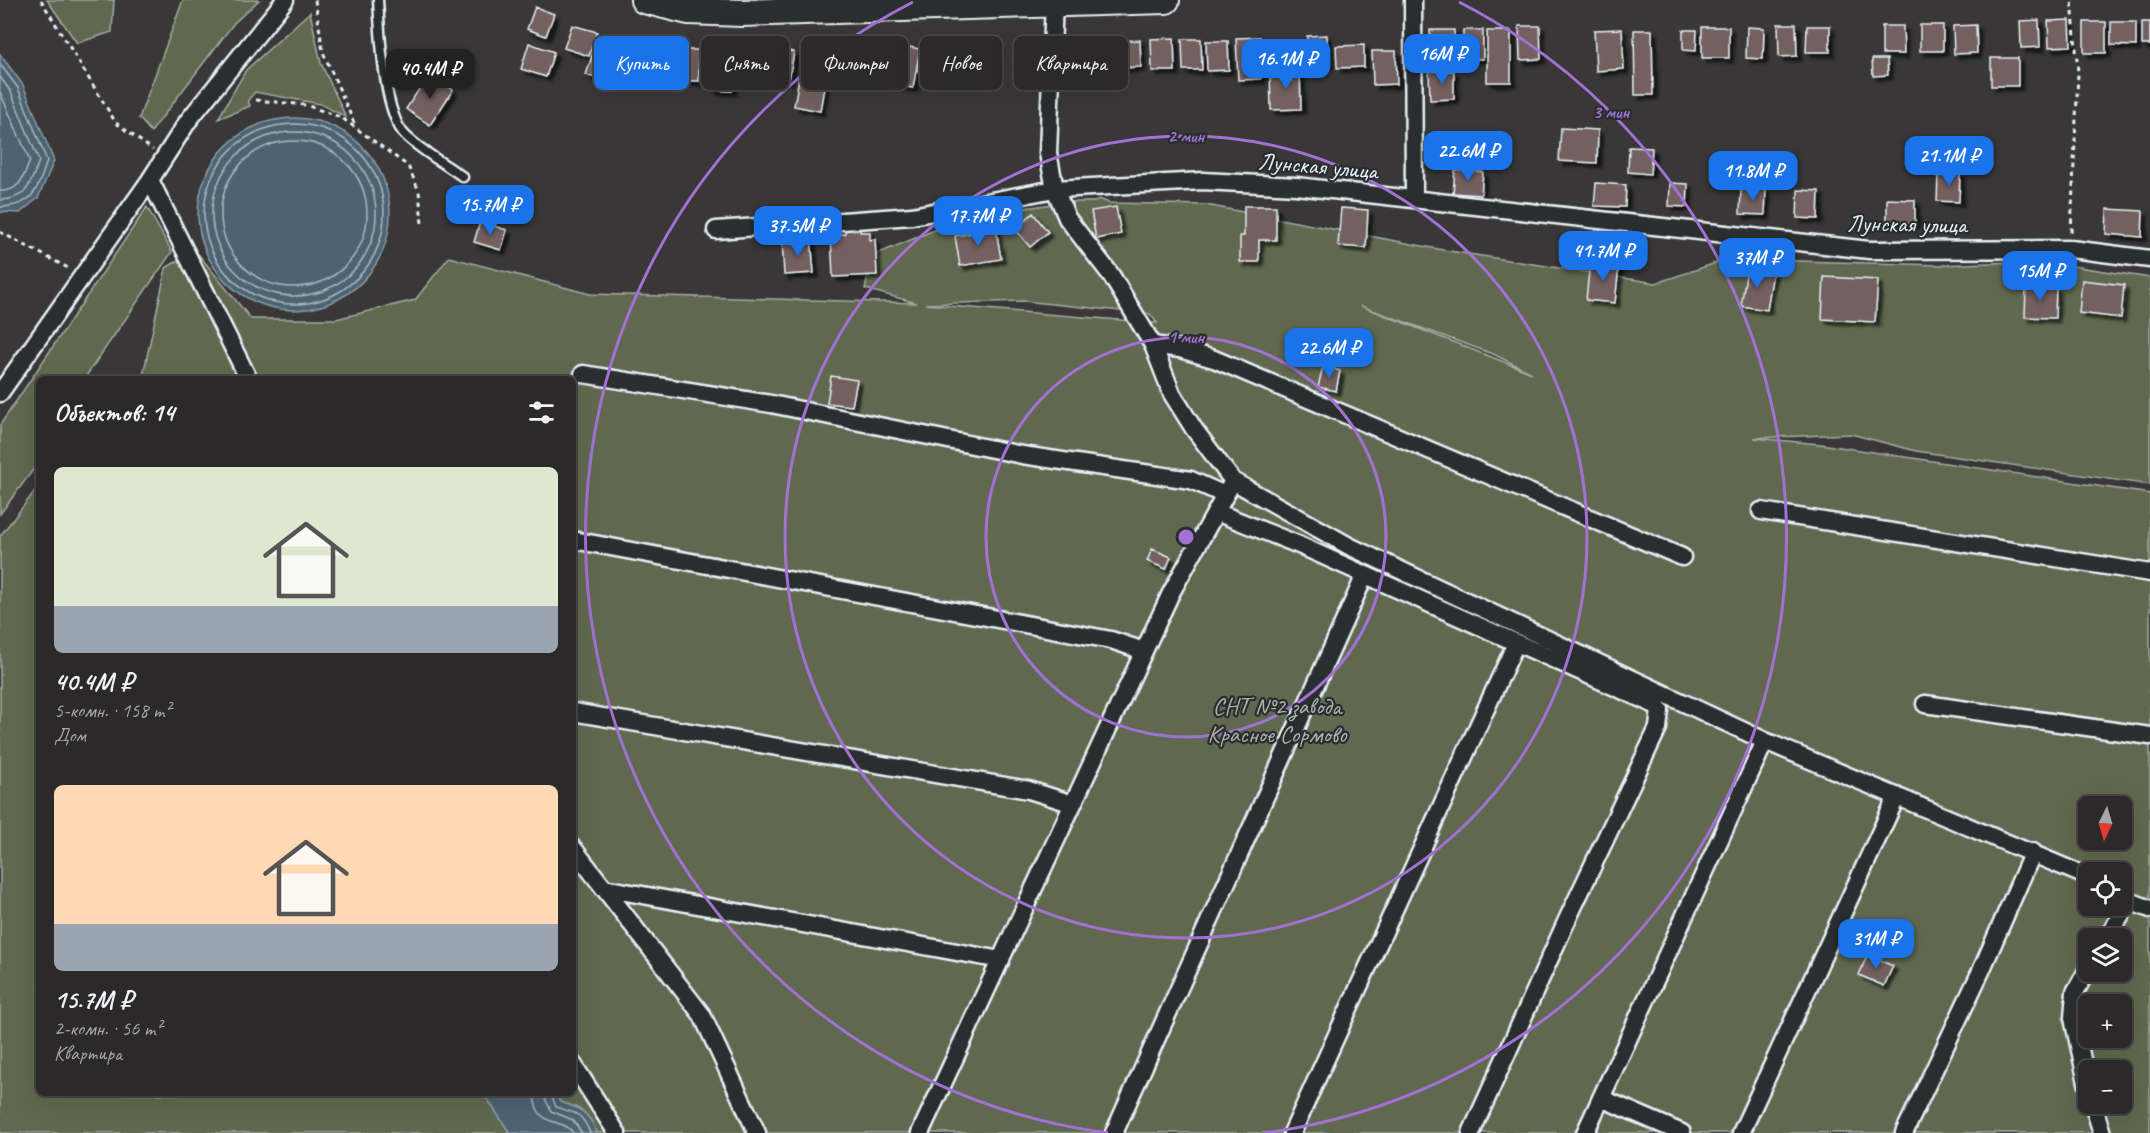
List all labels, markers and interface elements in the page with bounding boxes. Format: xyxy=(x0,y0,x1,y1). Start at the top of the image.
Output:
pin: 16M ₽ xyxy=(1400,34,1484,85)
chip: Купить xyxy=(594,36,689,90)
chip: Снять xyxy=(701,36,789,90)
chip: Фильтры xyxy=(801,36,908,90)
chip: Новое xyxy=(920,36,1002,90)
chip: Квартира xyxy=(1014,36,1128,90)
pin: 16.1M ₽ xyxy=(1231,39,1341,90)
text: 16M ₽ xyxy=(1418,41,1466,66)
text: 16.1M ₽ xyxy=(1255,46,1317,71)
pin: 40.4M ₽ xyxy=(375,49,485,100)
text: 40.4M ₽ xyxy=(400,56,460,81)
text: 3 мин xyxy=(1593,101,1630,123)
text: 2 мин xyxy=(1168,125,1205,147)
pin: 22.6M ₽ xyxy=(1413,131,1523,182)
pin: 21.1M ₽ xyxy=(1894,136,2004,187)
text: 22.6M ₽ xyxy=(1437,138,1499,163)
text: 21.1M ₽ xyxy=(1919,143,1979,168)
street label: Лунская улица xyxy=(1257,146,1381,186)
pin: 11.8M ₽ xyxy=(1698,151,1808,202)
text: 11.8M ₽ xyxy=(1723,158,1783,183)
pin: 15.7M ₽ xyxy=(435,185,545,236)
text: 15.7M ₽ xyxy=(460,192,520,217)
pin: 17.7M ₽ xyxy=(923,196,1033,247)
text: 17.7M ₽ xyxy=(948,203,1008,228)
pin: 37.5M ₽ xyxy=(743,206,853,257)
street label: Лунская улица xyxy=(1847,208,1969,240)
text: 37.5M ₽ xyxy=(768,213,828,238)
pin: 41.7M ₽ xyxy=(1548,231,1658,282)
text: 41.7M ₽ xyxy=(1573,238,1633,263)
pin: 37M ₽ xyxy=(1715,238,1799,289)
text: 37M ₽ xyxy=(1733,245,1781,270)
pin: 15M ₽ xyxy=(1998,251,2082,302)
text: 15M ₽ xyxy=(2016,258,2064,283)
text: 1 мин xyxy=(1168,326,1205,348)
pin: 22.6M ₽ xyxy=(1274,328,1384,379)
text: 22.6M ₽ xyxy=(1298,335,1360,360)
text: Объектов: 14 xyxy=(54,396,174,429)
icon: filters xyxy=(525,396,558,429)
icon: home xyxy=(252,506,360,614)
centre of rings xyxy=(1176,527,1196,547)
text: 40.4M ₽ xyxy=(54,665,133,698)
park label: СНТ №2 завода Красное Сормово xyxy=(1207,691,1348,749)
text: 5-комн. · 158 m² xyxy=(54,698,171,723)
text: Дом xyxy=(54,723,86,748)
north arrow xyxy=(2078,796,2132,850)
map controls xyxy=(2078,796,2132,1114)
icon: home xyxy=(252,824,360,932)
button: locate xyxy=(2078,862,2132,916)
pin: 31M ₽ xyxy=(1834,919,1918,970)
text: 31M ₽ xyxy=(1852,926,1900,951)
button: layers xyxy=(2078,928,2132,982)
text: 15.7M ₽ xyxy=(54,983,132,1016)
button: + xyxy=(2078,994,2132,1048)
text: 2-комн. · 56 m² xyxy=(54,1016,162,1041)
text: Квартира xyxy=(54,1041,122,1066)
button: − xyxy=(2078,1060,2132,1114)

